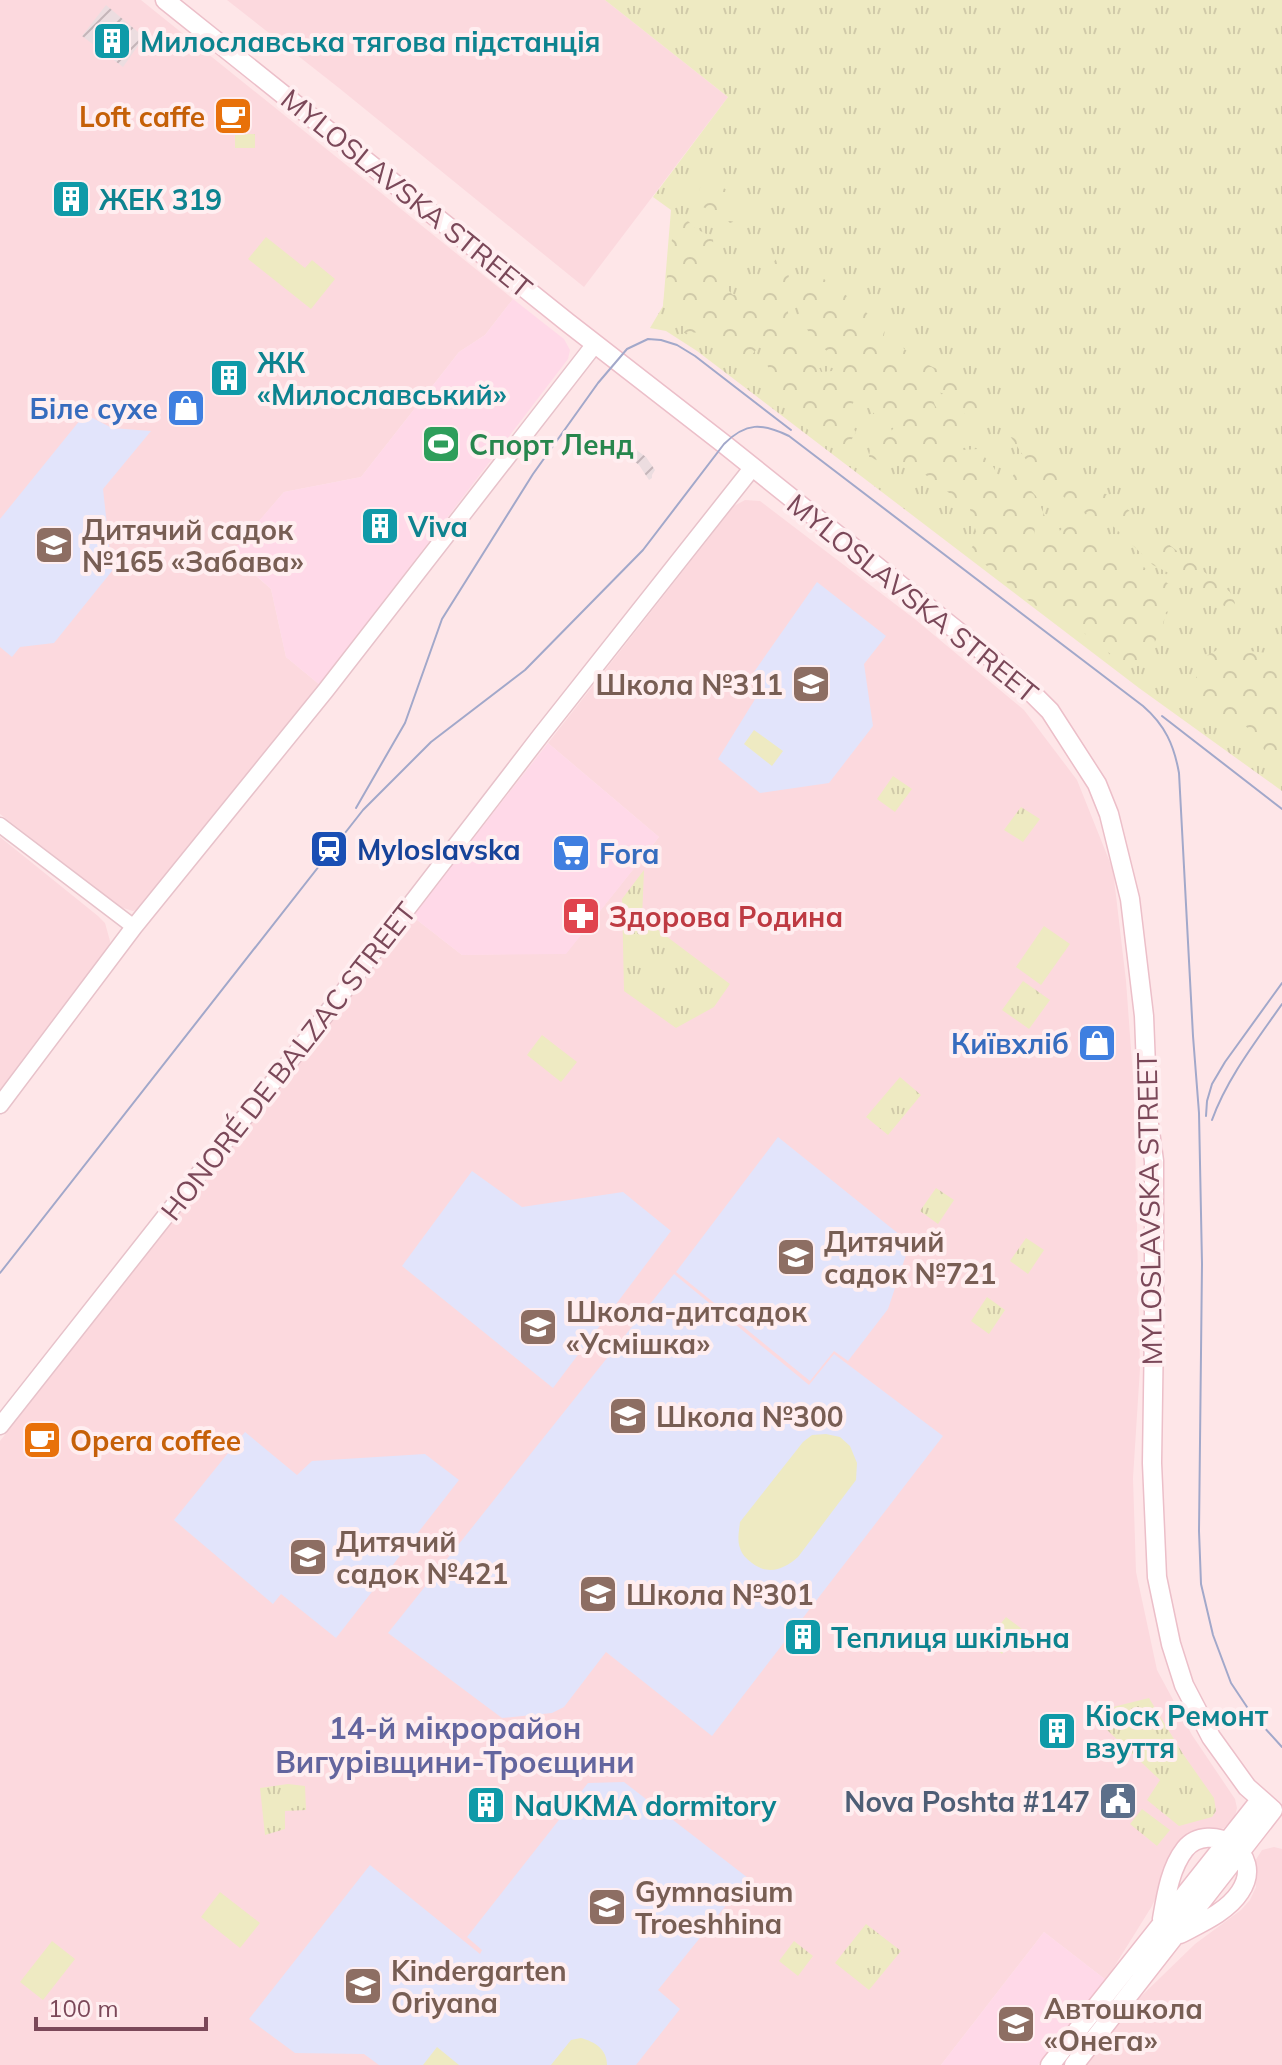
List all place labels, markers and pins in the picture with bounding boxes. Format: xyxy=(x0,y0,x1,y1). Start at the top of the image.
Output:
building icon: Милославська тягова пiдстанцiя xyxy=(91,20,133,62)
place label: Милославська тягова пiдстанцiя xyxy=(140,24,600,59)
cafe icon: Loft caffe xyxy=(212,95,254,137)
place label: Loft caffe xyxy=(79,99,205,134)
building icon: ЖЕК 319 xyxy=(50,178,92,220)
place label: ЖЕК 319 xyxy=(99,182,222,217)
place label: ЖК «Милославський» xyxy=(257,345,507,412)
building icon: ЖК «Милославський» xyxy=(208,357,250,399)
shop icon: Біле сухе xyxy=(165,387,207,429)
place label: Біле сухе xyxy=(29,391,158,426)
sports icon: Спорт Ленд xyxy=(420,423,462,465)
place label: Спорт Ленд xyxy=(469,427,634,462)
building icon: Viva xyxy=(359,505,401,547)
place label: Viva xyxy=(407,509,468,544)
place label: Дитячий садок №165 «Забава» xyxy=(82,512,304,579)
school or university icon: Дитячий садок №165 «Забава» xyxy=(33,524,75,566)
school or university icon: Школа №311 xyxy=(790,663,832,705)
place label: Школа №311 xyxy=(596,667,783,702)
station icon: Myloslavska xyxy=(308,828,350,870)
place label: Myloslavska xyxy=(357,832,521,867)
supermarket icon: Fora xyxy=(550,832,592,874)
place label: Fora xyxy=(599,836,659,871)
pharmacy icon: Здорова Родина xyxy=(560,895,602,937)
place label: Здорова Родина xyxy=(609,899,843,934)
shop icon: Київхліб xyxy=(1076,1022,1118,1064)
place label: Київхліб xyxy=(951,1026,1069,1061)
place label: Дитячий садок №721 xyxy=(824,1224,996,1291)
school or university icon: Дитячий садок №721 xyxy=(775,1236,817,1278)
place label: Школа-дитсадок «Усмішка» xyxy=(566,1294,808,1361)
school or university icon: Школа-дитсадок «Усмішка» xyxy=(517,1306,559,1348)
school or university icon: Школа №300 xyxy=(607,1395,649,1437)
place label: Школа №300 xyxy=(656,1399,844,1434)
cafe icon: Opera coffee xyxy=(21,1419,63,1461)
place label: Opera coffee xyxy=(70,1423,241,1458)
place label: Дитячий садок №421 xyxy=(336,1524,508,1591)
school or university icon: Дитячий садок №421 xyxy=(287,1536,329,1578)
school or university icon: Школа №301 xyxy=(577,1573,619,1615)
place label: Школа №301 xyxy=(626,1577,814,1612)
building icon: Теплиця шкільна xyxy=(782,1616,824,1658)
place label: Теплиця шкільна xyxy=(831,1620,1070,1655)
place label: Кіоск Ремонт взуття xyxy=(1085,1698,1269,1765)
building icon: Кіоск Ремонт взуття xyxy=(1036,1710,1078,1752)
public building icon: Nova Poshta #147 xyxy=(1097,1780,1139,1822)
building icon: NaUKMA dormitory xyxy=(465,1784,507,1826)
place label: Nova Poshta #147 xyxy=(844,1784,1090,1819)
place label: NaUKMA dormitory xyxy=(514,1788,777,1823)
place label: Gymnasium Troeshhina xyxy=(635,1874,794,1941)
school or university icon: Gymnasium Troeshhina xyxy=(586,1886,628,1928)
place label: Kindergarten Oriyana xyxy=(391,1953,567,2020)
school or university icon: Kindergarten Oriyana xyxy=(342,1965,384,2007)
place label: Автошкола «Онега» xyxy=(1044,1991,1203,2058)
school or university icon: Автошкола «Онега» xyxy=(995,2003,1037,2045)

